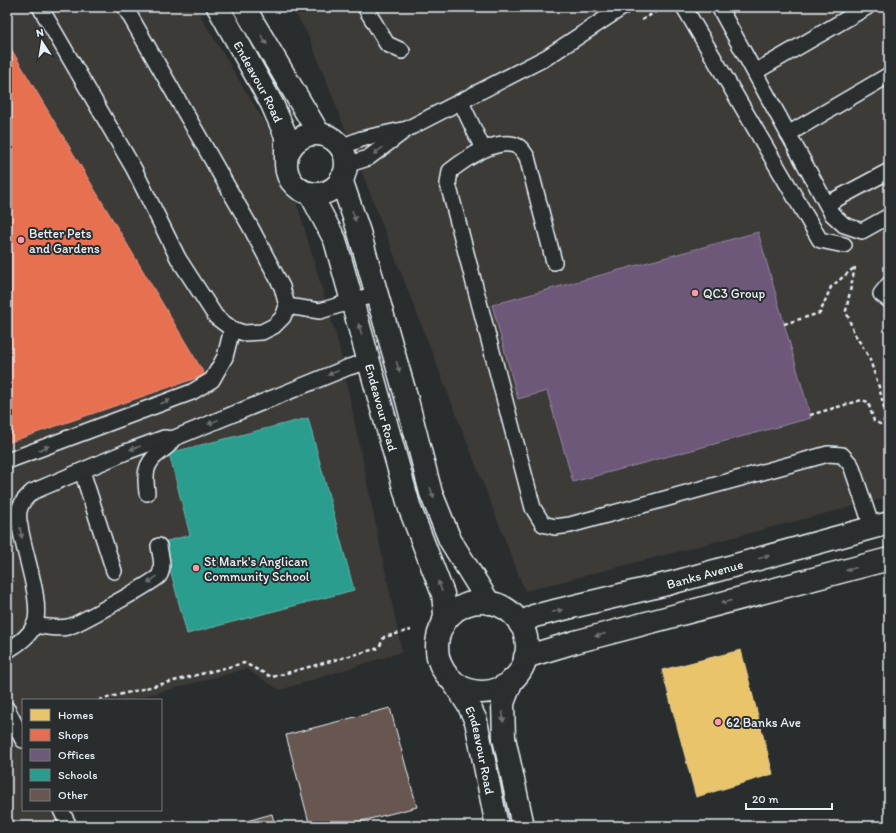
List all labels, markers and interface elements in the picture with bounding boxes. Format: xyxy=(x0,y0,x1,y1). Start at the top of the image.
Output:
north arrow xyxy=(22,22,62,62)
text: N xyxy=(35,26,45,40)
one-way arrow xyxy=(260,35,268,45)
street label: Endeavour Road xyxy=(231,38,287,125)
one-way arrow xyxy=(373,147,384,155)
one-way arrow xyxy=(351,210,357,222)
place label: Better Pets and Gardens xyxy=(29,226,100,256)
marker: Better Pets and Gardens xyxy=(16,235,26,245)
place label: QC3 Group xyxy=(703,286,765,301)
marker: QC3 Group xyxy=(690,288,700,298)
one-way arrow xyxy=(357,322,363,334)
street label: Endeavour Road xyxy=(362,362,401,453)
one-way arrow xyxy=(395,362,401,374)
one-way arrow xyxy=(328,370,339,376)
one-way arrow xyxy=(160,398,172,404)
one-way arrow xyxy=(206,420,218,426)
one-way arrow xyxy=(38,444,50,450)
one-way arrow xyxy=(129,446,141,452)
one-way arrow xyxy=(429,487,435,499)
one-way arrow xyxy=(18,527,24,539)
place label: St Mark's Anglican Community School xyxy=(204,554,310,584)
one-way arrow xyxy=(758,554,770,560)
street label: Banks Avenue xyxy=(665,556,745,591)
marker: St Mark's Anglican Community School xyxy=(191,563,201,573)
one-way arrow xyxy=(845,566,857,572)
one-way arrow xyxy=(147,576,157,584)
one-way arrow xyxy=(436,580,442,592)
one-way arrow xyxy=(719,599,731,605)
one-way arrow xyxy=(551,608,563,614)
one-way arrow xyxy=(594,632,606,638)
legend xyxy=(22,699,162,811)
street label: Endeavour Road xyxy=(463,704,498,796)
text: Homes xyxy=(58,708,94,722)
one-way arrow xyxy=(500,711,506,724)
place label: 62 Banks Ave xyxy=(726,715,801,730)
marker: 62 Banks Ave xyxy=(713,717,723,727)
text: Shops xyxy=(58,728,89,742)
text: Offices xyxy=(58,748,95,762)
text: Schools xyxy=(58,768,97,782)
scale bar xyxy=(746,785,832,811)
text: Other xyxy=(58,788,88,802)
text: 20 m xyxy=(752,792,779,806)

